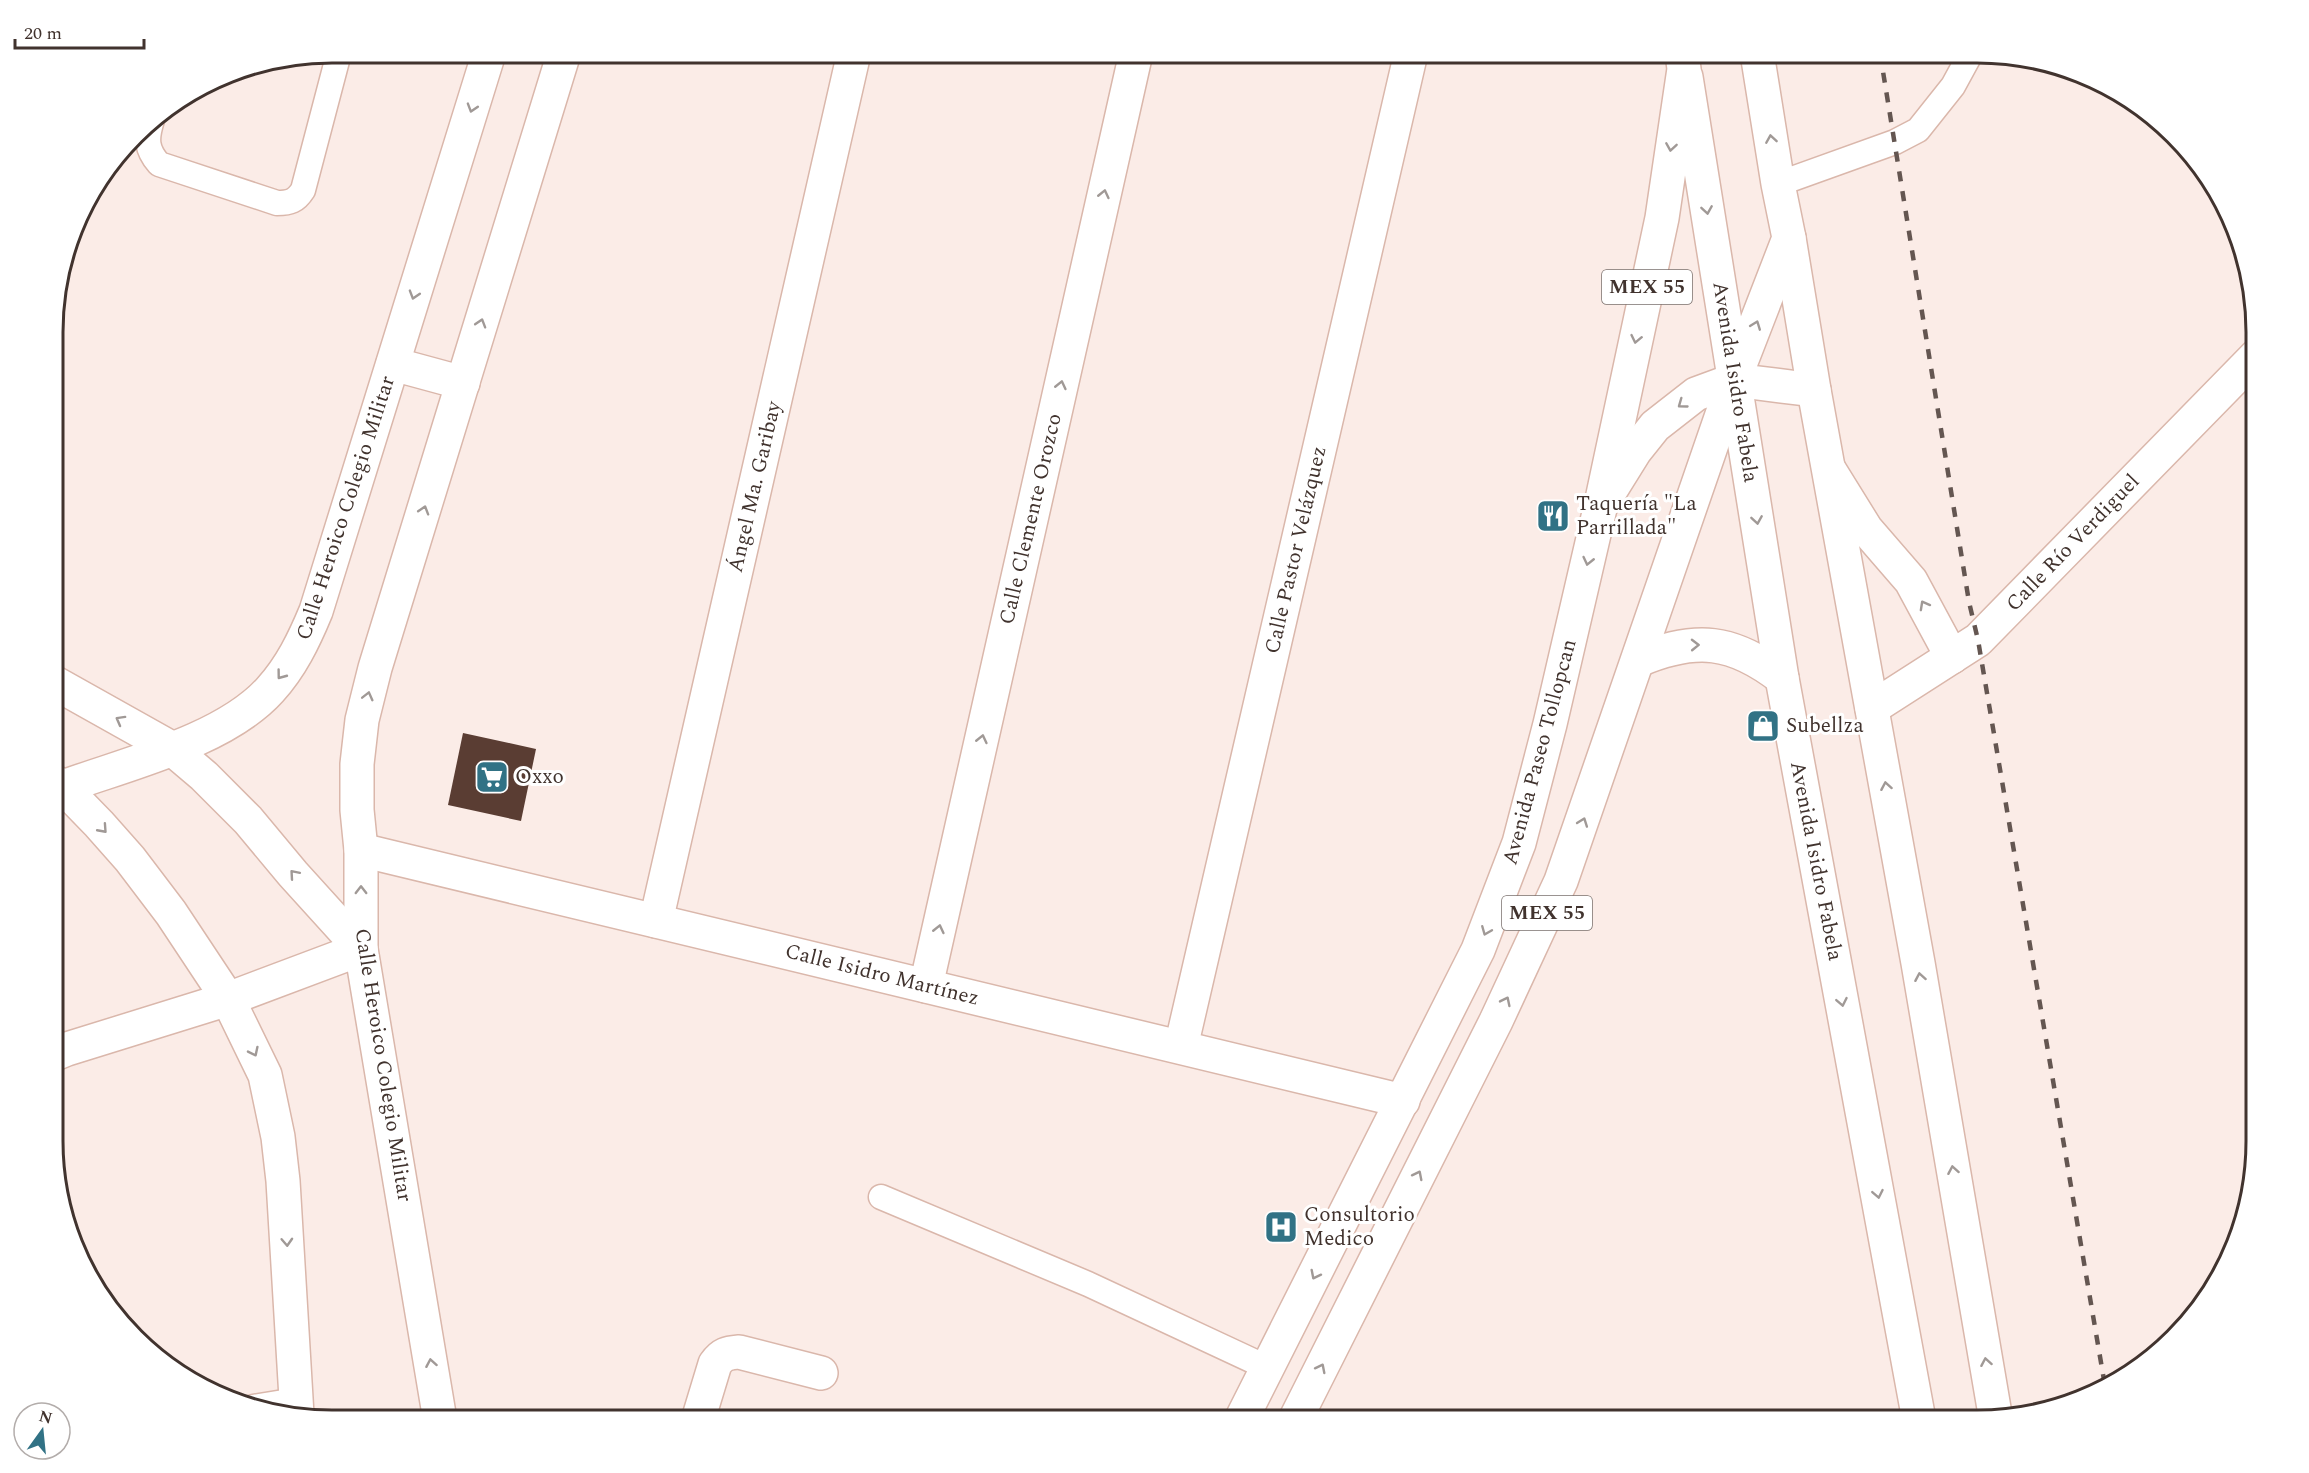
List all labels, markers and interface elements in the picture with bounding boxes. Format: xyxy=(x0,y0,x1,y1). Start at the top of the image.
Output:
scale bar xyxy=(15,12,144,50)
text: 20 m xyxy=(24,20,62,47)
one-way arrow xyxy=(467,102,479,113)
one-way arrow xyxy=(1765,134,1777,144)
one-way arrow xyxy=(1666,143,1678,152)
one-way arrow xyxy=(1097,190,1110,200)
one-way arrow xyxy=(1700,204,1713,214)
road number: MEX 55 xyxy=(1602,270,1692,304)
street label: Avenida Isidro Fabela xyxy=(1703,279,1767,485)
one-way arrow xyxy=(409,289,421,300)
one-way arrow xyxy=(474,318,486,329)
one-way arrow xyxy=(1748,320,1761,331)
one-way arrow xyxy=(1630,334,1643,344)
street label: Calle Heroico Colegio Militar xyxy=(288,372,404,644)
one-way arrow xyxy=(1054,380,1067,390)
street label: Ángel Ma. Garibay xyxy=(720,397,790,576)
one-way arrow xyxy=(1677,397,1688,408)
street label: Calle Clemente Orozco xyxy=(991,410,1071,628)
street label: Calle Pastor Velázquez xyxy=(1257,443,1335,657)
street label: Calle Río Verdiguel xyxy=(1999,467,2147,619)
place label: Taquería "La Parrillada" xyxy=(1576,488,1697,544)
restaurant icon: Taquería "La Parrillada" xyxy=(1535,498,1571,534)
one-way arrow xyxy=(417,505,429,516)
one-way arrow xyxy=(1750,515,1763,525)
one-way arrow xyxy=(1582,556,1595,566)
one-way arrow xyxy=(1920,601,1931,612)
street label: Avenida Paseo Tollopcan xyxy=(1494,635,1586,869)
one-way arrow xyxy=(1691,639,1700,651)
one-way arrow xyxy=(277,669,288,680)
one-way arrow xyxy=(361,692,373,702)
shop icon: Subellza xyxy=(1745,708,1781,744)
place label: Subellza xyxy=(1786,710,1864,742)
one-way arrow xyxy=(116,716,126,727)
one-way arrow xyxy=(974,734,987,744)
street label: Avenida Isidro Fabela xyxy=(1781,758,1851,964)
supermarket icon: Oxxo xyxy=(474,759,510,795)
place label: Oxxo xyxy=(515,761,564,793)
one-way arrow xyxy=(1880,781,1893,791)
one-way arrow xyxy=(1575,817,1588,828)
one-way arrow xyxy=(96,822,107,833)
one-way arrow xyxy=(290,870,301,881)
one-way arrow xyxy=(355,886,367,895)
road number: MEX 55 xyxy=(1502,896,1592,930)
one-way arrow xyxy=(932,924,945,934)
one-way arrow xyxy=(1481,925,1493,936)
street label: Calle Heroico Colegio Militar xyxy=(346,926,420,1204)
street label: Calle Isidro Martínez xyxy=(782,935,982,1015)
one-way arrow xyxy=(1914,973,1927,983)
one-way arrow xyxy=(1498,996,1510,1007)
one-way arrow xyxy=(1835,997,1848,1007)
one-way arrow xyxy=(246,1045,258,1056)
one-way arrow xyxy=(1947,1165,1960,1175)
one-way arrow xyxy=(1411,1170,1423,1181)
one-way arrow xyxy=(1871,1188,1884,1198)
place label: Consultorio Medico xyxy=(1304,1199,1415,1255)
hospital icon: Consultorio Medico xyxy=(1263,1209,1299,1245)
one-way arrow xyxy=(280,1238,293,1247)
one-way arrow xyxy=(1311,1269,1322,1279)
one-way arrow xyxy=(1980,1357,1993,1367)
one-way arrow xyxy=(425,1358,437,1367)
one-way arrow xyxy=(1314,1363,1326,1374)
north arrow xyxy=(12,1401,72,1461)
text: N xyxy=(36,1404,55,1431)

